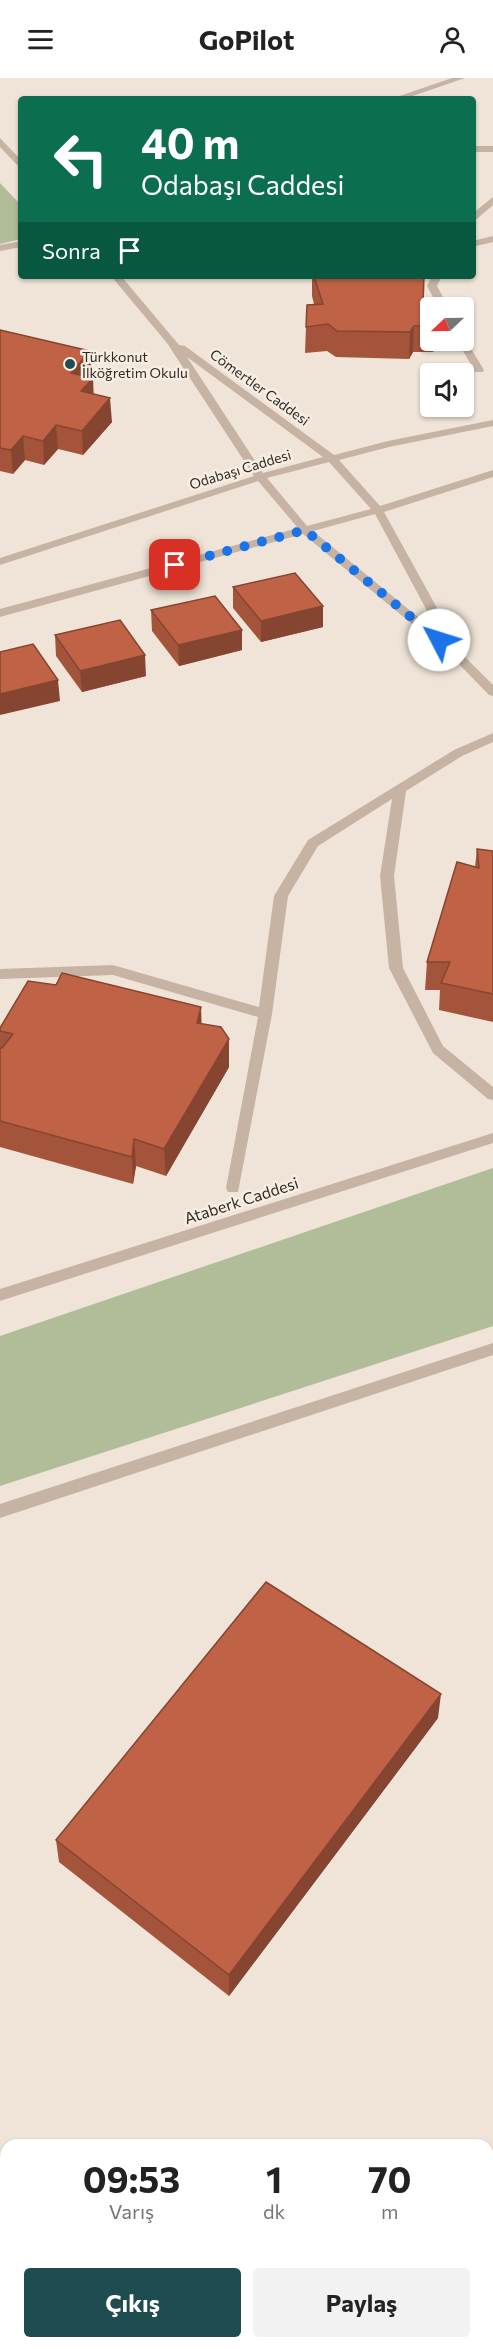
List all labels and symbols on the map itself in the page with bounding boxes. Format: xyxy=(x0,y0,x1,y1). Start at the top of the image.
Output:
north arrow xyxy=(420,297,474,351)
street label: Cömertler Caddesi xyxy=(207,345,313,429)
place label: Türkkonut İlköğretim Okulu xyxy=(82,348,188,381)
marker: Türkkonut İlköğretim Okulu xyxy=(63,357,77,371)
street label: Odabaşı Caddesi xyxy=(187,445,293,493)
pin xyxy=(149,539,200,590)
position arrow xyxy=(407,608,471,672)
street label: Ataberk Caddesi xyxy=(181,1173,301,1227)

